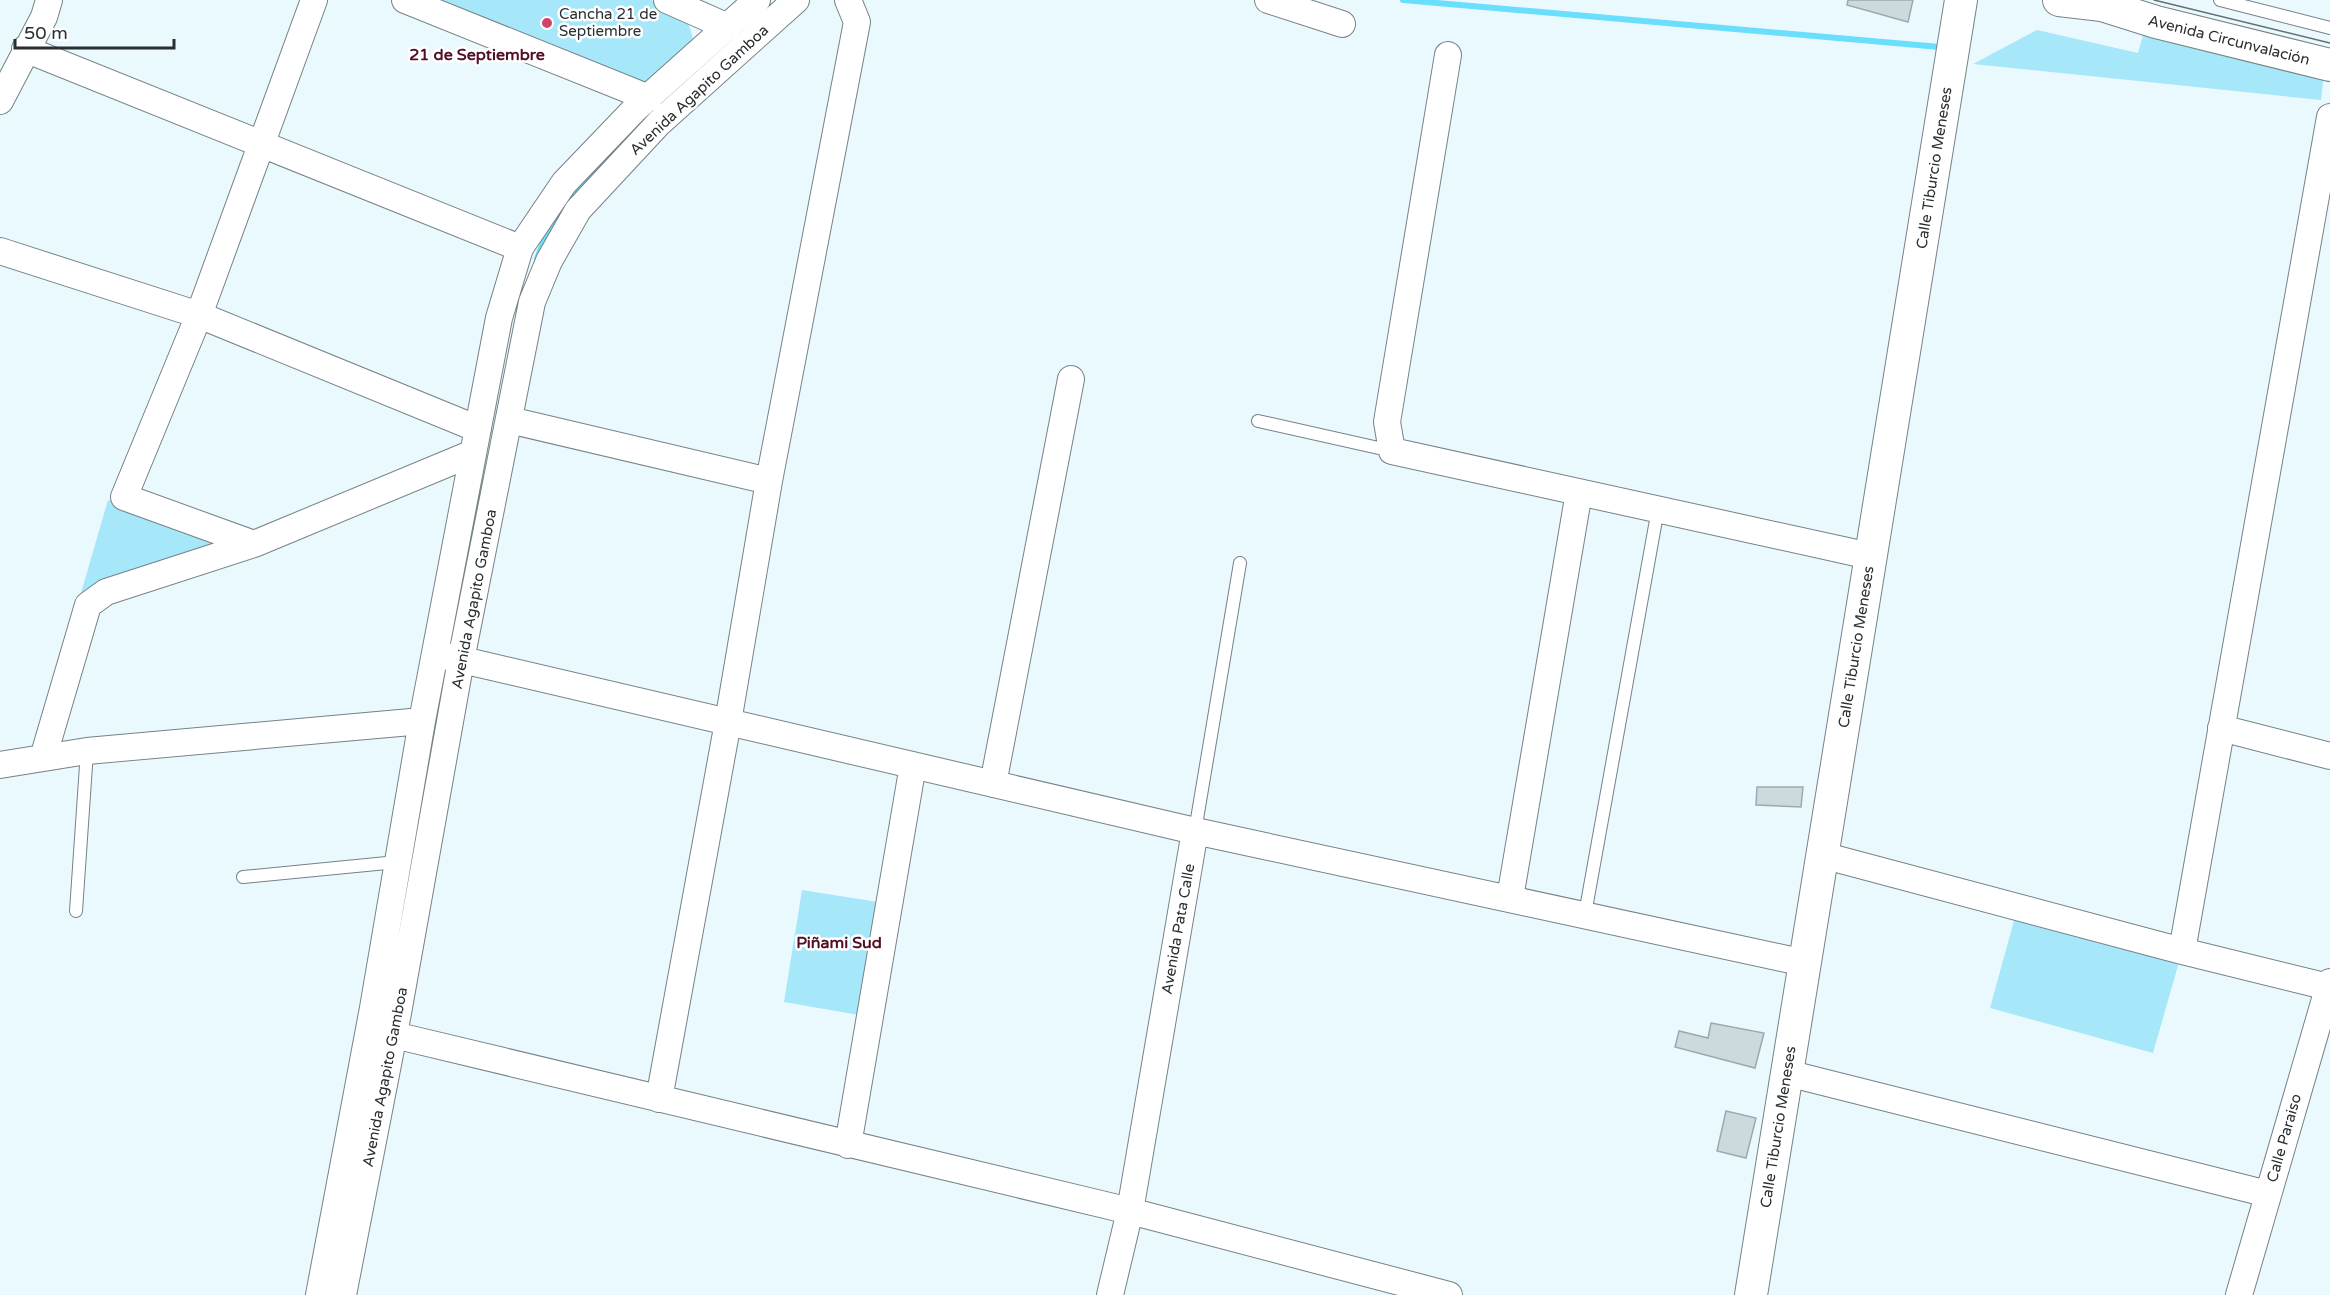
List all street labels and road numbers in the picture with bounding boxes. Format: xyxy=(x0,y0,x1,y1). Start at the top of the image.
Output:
street label: Avenida Circunvalación xyxy=(2146,11,2312,69)
street label: Avenida Agapito Gamboa xyxy=(626,21,772,159)
street label: Calle Tiburcio Meneses xyxy=(1912,86,1956,250)
street label: Avenida Agapito Gamboa xyxy=(448,507,500,691)
street label: Calle Tiburcio Meneses xyxy=(1834,565,1878,729)
street label: Avenida Pata Calle xyxy=(1158,862,1198,996)
street label: Avenida Agapito Gamboa xyxy=(359,985,411,1169)
street label: Calle Tiburcio Meneses xyxy=(1756,1045,1800,1209)
street label: Calle Paraiso xyxy=(2263,1092,2305,1184)

